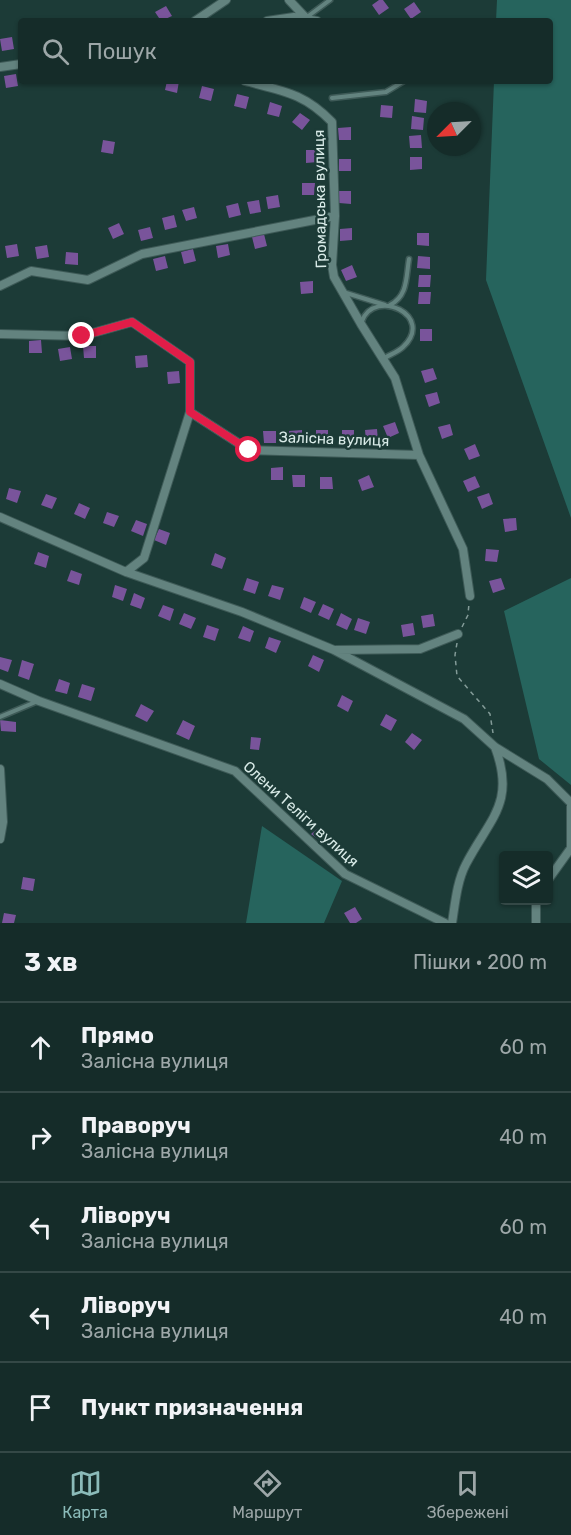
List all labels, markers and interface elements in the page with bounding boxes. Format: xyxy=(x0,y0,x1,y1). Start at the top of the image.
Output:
search box xyxy=(18,18,553,84)
icon: search xyxy=(39,35,72,68)
text: Пошук xyxy=(87,38,157,65)
north arrow xyxy=(427,102,481,156)
street label: Громадська вулиця xyxy=(310,129,330,269)
route end xyxy=(68,322,94,348)
street label: Залісна вулиця xyxy=(278,428,390,450)
route start xyxy=(235,436,261,462)
street label: Олени Теліги вулиця xyxy=(240,757,362,871)
map controls xyxy=(499,851,553,905)
button: layers xyxy=(499,851,553,905)
text: 3 хв xyxy=(24,947,78,978)
text: Пішки · 200 m xyxy=(413,950,547,974)
text: Прямо xyxy=(81,1022,154,1049)
icon: ahead xyxy=(24,1031,57,1064)
text: 60 m xyxy=(500,1035,547,1059)
text: Залісна вулиця xyxy=(81,1049,229,1073)
text: Праворуч xyxy=(81,1112,191,1139)
icon: right xyxy=(24,1121,57,1154)
text: 40 m xyxy=(499,1125,547,1149)
text: Залісна вулиця xyxy=(81,1139,229,1163)
text: Ліворуч xyxy=(81,1202,171,1229)
icon: left xyxy=(24,1211,57,1244)
text: 60 m xyxy=(500,1215,547,1239)
text: Залісна вулиця xyxy=(81,1229,229,1253)
text: Ліворуч xyxy=(81,1292,171,1319)
icon: left xyxy=(24,1301,57,1334)
text: 40 m xyxy=(499,1305,547,1329)
text: Залісна вулиця xyxy=(81,1319,229,1343)
icon: arrive xyxy=(24,1391,57,1424)
text: Пункт призначення xyxy=(81,1394,303,1421)
tab: Карта xyxy=(62,1467,108,1522)
tab: Маршрут xyxy=(232,1467,302,1522)
tab: Збережені xyxy=(427,1467,509,1522)

